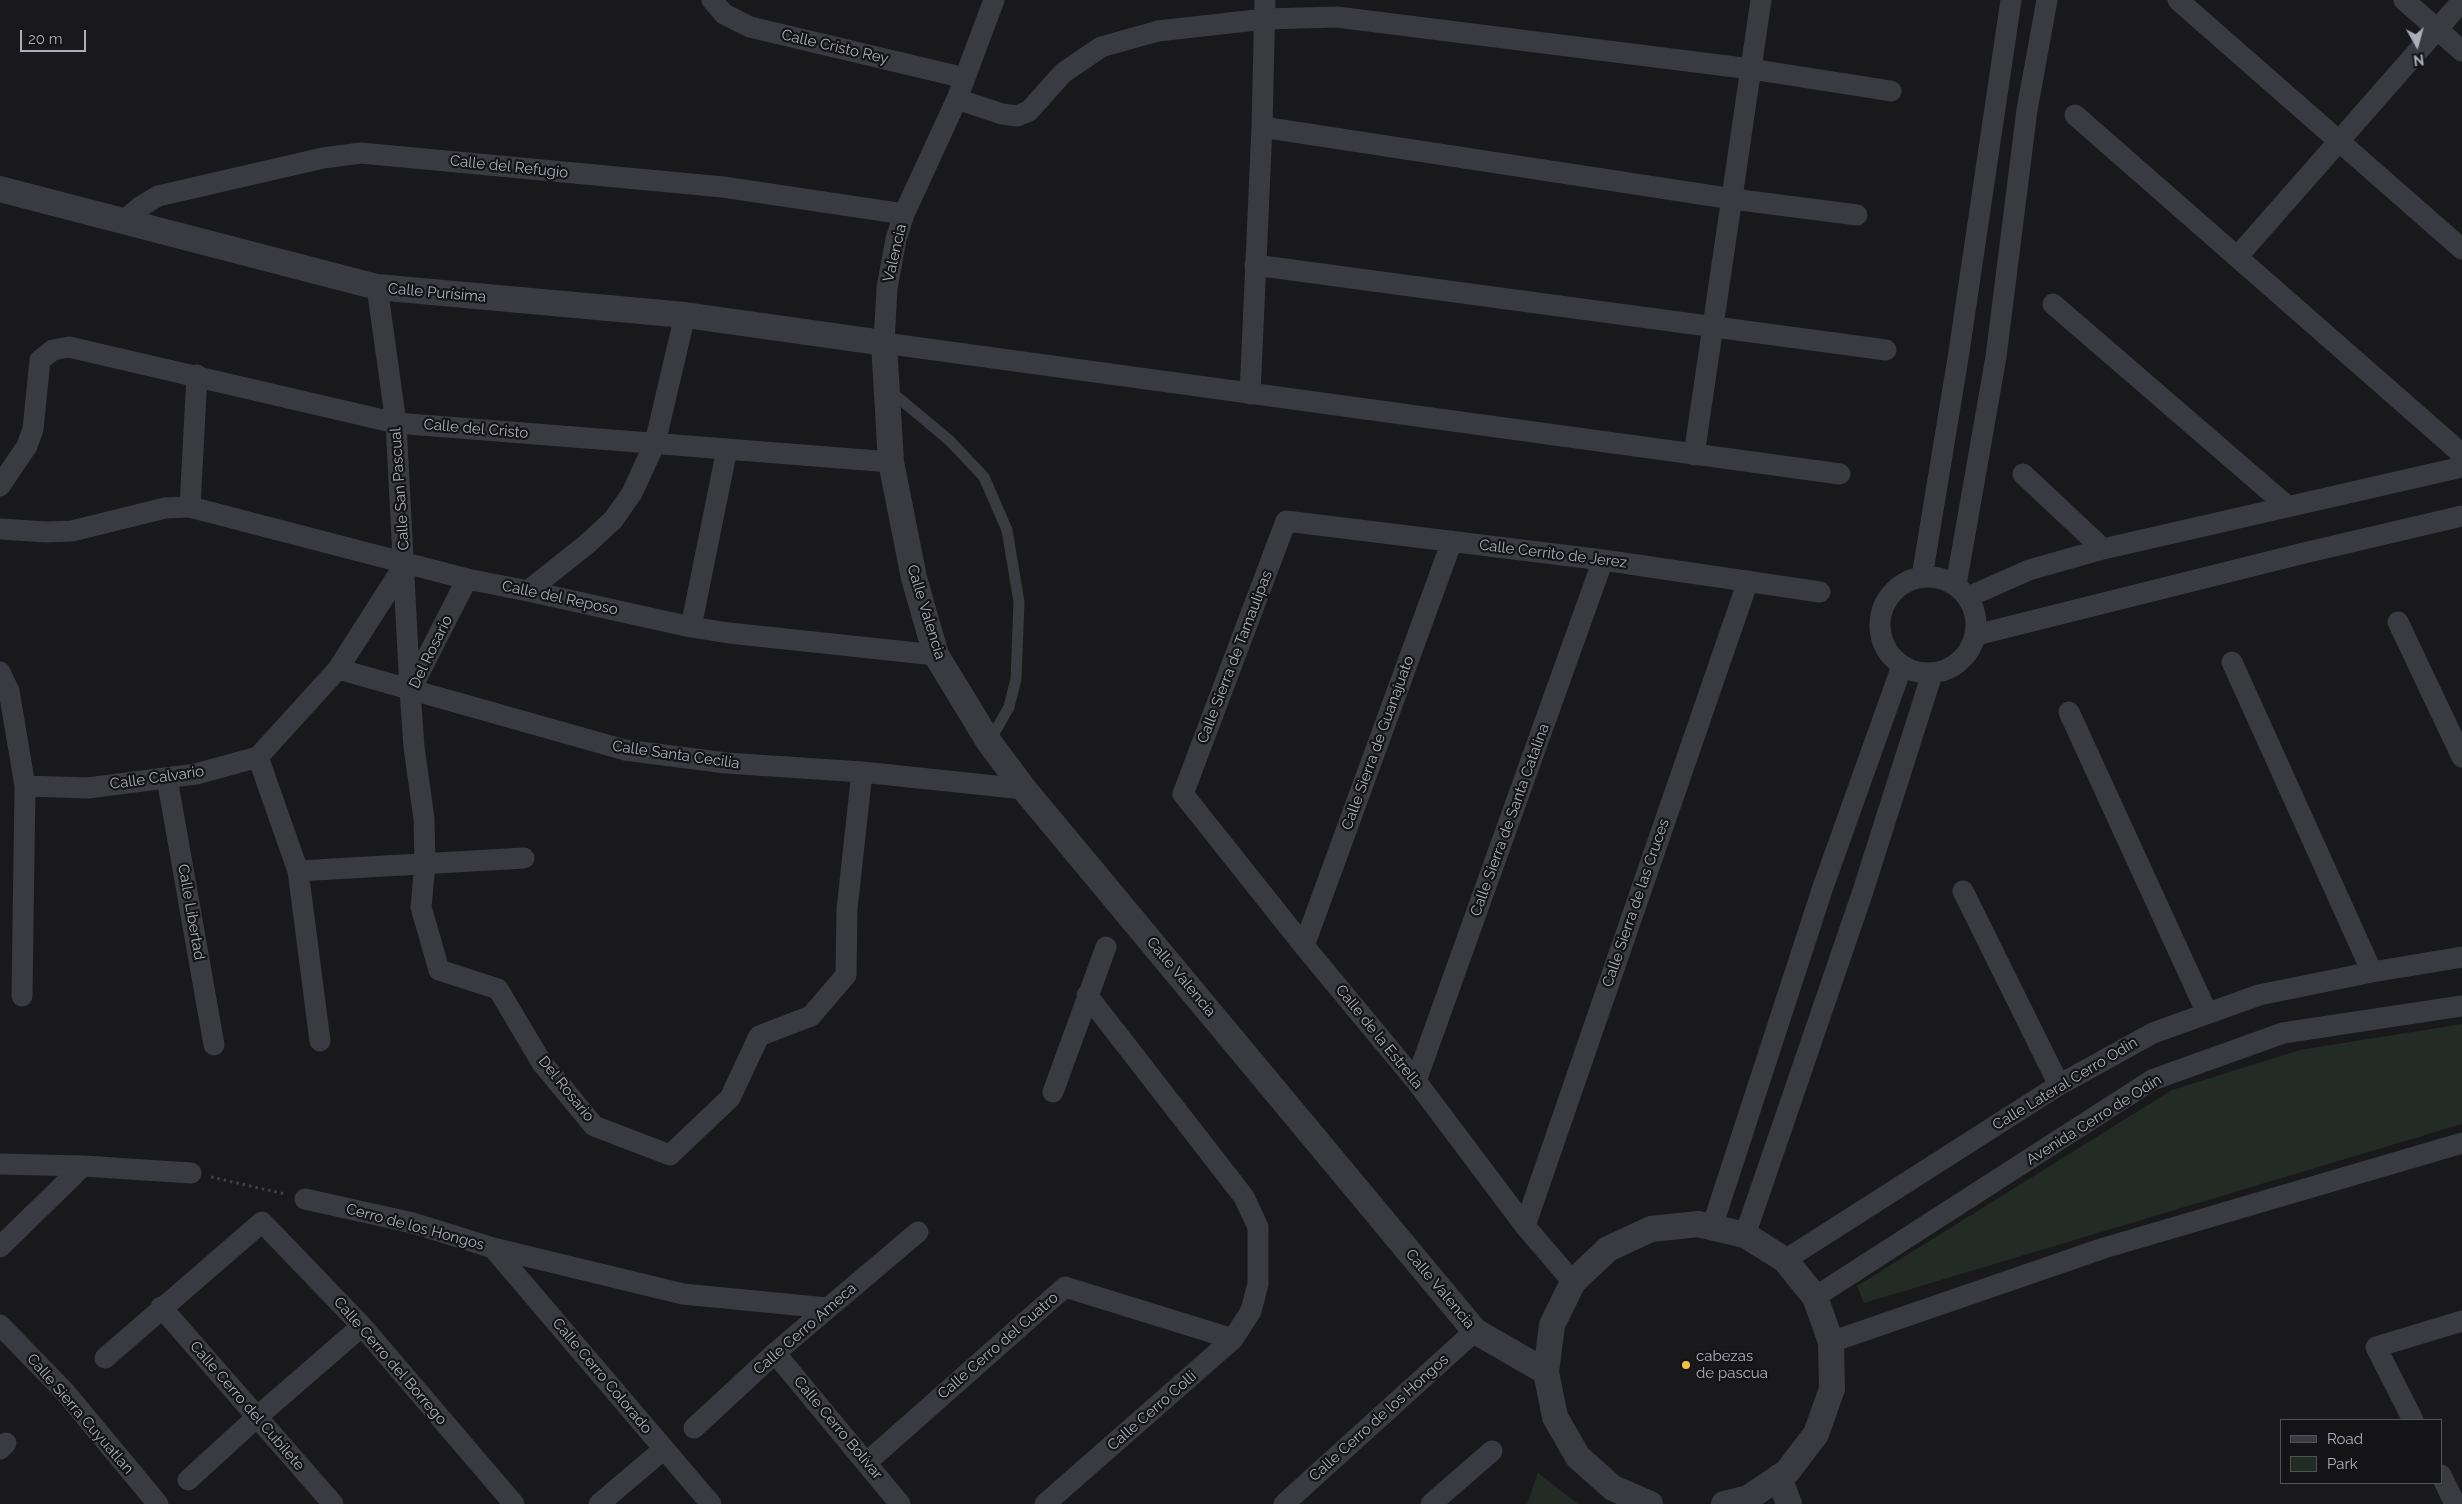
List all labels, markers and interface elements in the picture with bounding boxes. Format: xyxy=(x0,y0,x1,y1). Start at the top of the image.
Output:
scale bar xyxy=(22,20,89,52)
north arrow xyxy=(2392,20,2442,70)
street label: Calle Cristo Rey xyxy=(780,26,890,68)
text: 20 m xyxy=(28,30,63,48)
text: N xyxy=(2413,51,2425,68)
street label: Calle del Refugio xyxy=(449,152,569,182)
street label: Valencia xyxy=(880,222,910,284)
street label: Calle Purísima xyxy=(387,280,487,306)
street label: Calle del Cristo xyxy=(423,415,529,443)
street label: Calle San Pascual xyxy=(387,427,413,551)
street label: Calle Cerrito de Jerez xyxy=(1478,536,1628,572)
street label: Calle Valencia xyxy=(903,562,949,662)
street label: Calle Sierra de Tamaulipas xyxy=(1194,568,1276,746)
street label: Calle del Reposo xyxy=(500,577,620,619)
street label: Del Rosario xyxy=(406,613,456,691)
street label: Calle Sierra de Guanajuato xyxy=(1338,654,1418,832)
street label: Calle Sierra de Santa Catalina xyxy=(1467,721,1553,919)
street label: Calle Santa Cecilia xyxy=(611,737,741,773)
street label: Calle Calvario xyxy=(109,762,205,794)
street label: Calle Sierra de las Cruces xyxy=(1599,816,1673,990)
street label: Calle Libertad xyxy=(174,863,208,961)
street label: Calle Valencia xyxy=(1143,934,1219,1020)
street label: Calle de la Estrella xyxy=(1331,981,1427,1093)
street label: Calle Lateral Cerro Odin xyxy=(1989,1034,2141,1134)
street label: Del Rosario xyxy=(534,1053,598,1125)
street label: Avenida Cerro de Odín xyxy=(2023,1071,2165,1169)
street label: Cerro de los Hongos xyxy=(344,1200,486,1254)
street label: Calle Valencia xyxy=(1402,1246,1478,1332)
street label: Calle Cerro Ameca xyxy=(750,1279,860,1379)
street label: Calle Cerro del Cuatro xyxy=(934,1289,1062,1403)
street label: Calle Cerro del Borrego xyxy=(330,1293,450,1429)
street label: Calle Cerro Colorado xyxy=(548,1315,656,1437)
street label: Calle Cerro del Cubilete xyxy=(186,1338,308,1474)
place label: cabezas de pascua xyxy=(1696,1347,1768,1382)
street label: Calle Sierra Cuyuatlan xyxy=(23,1350,137,1478)
street label: Calle Cerro de los Hongos xyxy=(1306,1351,1452,1485)
marker: cabezas de pascua xyxy=(1680,1359,1692,1371)
street label: Calle Cerro Colli xyxy=(1104,1367,1200,1455)
street label: Calle Cerro Bolívar xyxy=(790,1373,886,1483)
legend xyxy=(2280,1419,2442,1484)
text: Road xyxy=(2327,1430,2363,1448)
text: Park xyxy=(2327,1455,2358,1473)

